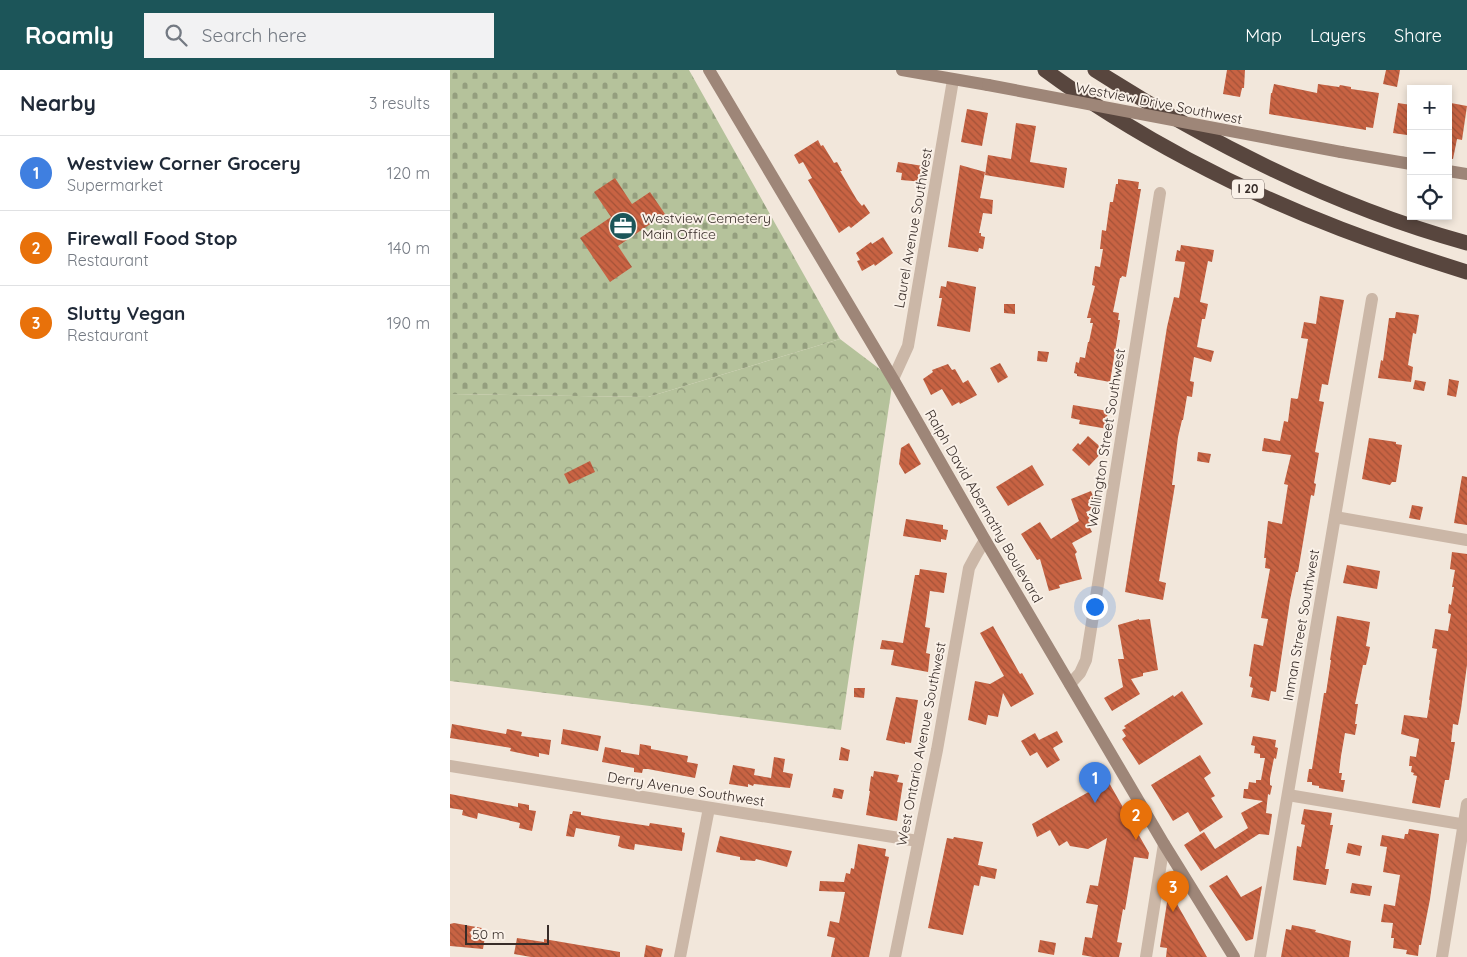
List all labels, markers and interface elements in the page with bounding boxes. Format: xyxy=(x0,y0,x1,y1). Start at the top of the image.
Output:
search box xyxy=(144,13,494,58)
text: Roamly xyxy=(25,20,114,50)
icon: search xyxy=(162,21,190,49)
text: Search here xyxy=(202,23,307,47)
text: Map xyxy=(1245,24,1282,47)
text: Layers xyxy=(1310,24,1366,47)
text: Share xyxy=(1394,24,1442,47)
street label: Westview Drive Southwest xyxy=(1074,78,1244,128)
map controls xyxy=(1407,85,1452,220)
button: + xyxy=(1407,85,1452,130)
text: Nearby xyxy=(20,90,96,116)
text: 3 results xyxy=(369,93,430,113)
button: − xyxy=(1407,130,1452,175)
street label: Laurel Avenue Southwest xyxy=(890,146,936,309)
text: Westview Corner Grocery xyxy=(67,151,301,175)
text: 1 xyxy=(33,163,39,183)
text: 120 m xyxy=(387,163,430,183)
text: Supermarket xyxy=(67,175,163,195)
button: locate xyxy=(1407,175,1452,220)
road number: I 20 xyxy=(1232,180,1264,198)
place label: Westview Cemetery Main Office xyxy=(642,209,771,243)
office icon: Westview Cemetery Main Office xyxy=(608,211,638,241)
text: Firewall Food Stop xyxy=(67,226,238,250)
text: 2 xyxy=(31,238,41,258)
text: 140 m xyxy=(387,238,430,258)
text: Restaurant xyxy=(67,250,149,270)
text: Slutty Vegan xyxy=(67,301,185,325)
text: 3 xyxy=(32,313,40,333)
text: 190 m xyxy=(387,313,430,333)
text: Restaurant xyxy=(67,325,149,345)
street label: Wellington Street Southwest xyxy=(1083,347,1129,529)
street label: Ralph David Abernathy Boulevard xyxy=(921,406,1047,606)
street label: Inman Street Southwest xyxy=(1279,548,1323,702)
your location xyxy=(1082,594,1108,620)
street label: West Ontario Avenue Southwest xyxy=(892,640,950,848)
pin: 1 xyxy=(1079,762,1111,803)
street label: Derry Avenue Southwest xyxy=(606,768,766,810)
pin: 2 xyxy=(1120,799,1152,840)
pin: 3 xyxy=(1157,871,1189,912)
scale bar xyxy=(465,922,549,945)
text: 50 m xyxy=(472,925,505,943)

